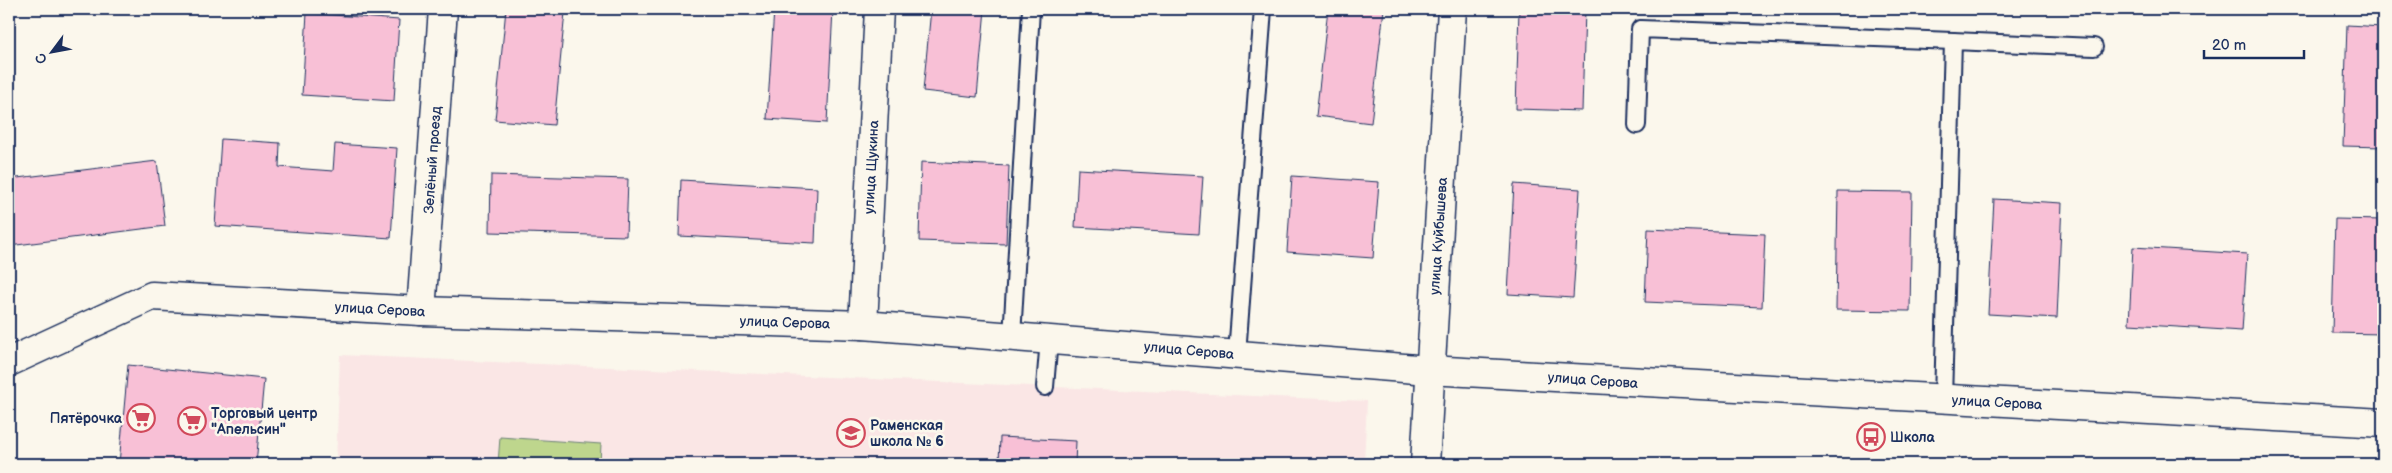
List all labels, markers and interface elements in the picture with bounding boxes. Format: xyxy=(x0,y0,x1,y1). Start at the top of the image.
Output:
north arrow xyxy=(28,28,78,78)
scale bar xyxy=(2204,28,2304,60)
text: 20 m xyxy=(2212,36,2246,55)
text: С xyxy=(31,50,51,67)
street label: Зелёный проезд xyxy=(420,105,445,214)
street label: улица Щукина xyxy=(861,119,882,214)
street label: улица Куйбышева xyxy=(1426,176,1451,295)
street label: улица Серова xyxy=(334,299,426,320)
street label: улица Серова xyxy=(739,312,831,333)
street label: улица Серова xyxy=(1143,338,1236,363)
street label: улица Серова xyxy=(1547,369,1639,392)
street label: улица Серова xyxy=(1951,392,2043,413)
supermarket icon: Пятёрочка xyxy=(126,403,156,433)
place label: Торговый центр "Апельсин" xyxy=(211,405,318,438)
supermarket icon: Торговый центр "Апельсин" xyxy=(177,406,207,436)
place label: Пятёрочка xyxy=(50,410,123,427)
place label: Раменская школа № 6 xyxy=(870,417,944,450)
school or university icon: Раменская школа № 6 xyxy=(836,418,866,448)
bus stop icon: Школа xyxy=(1856,422,1886,452)
place label: Школа xyxy=(1890,429,1936,446)

